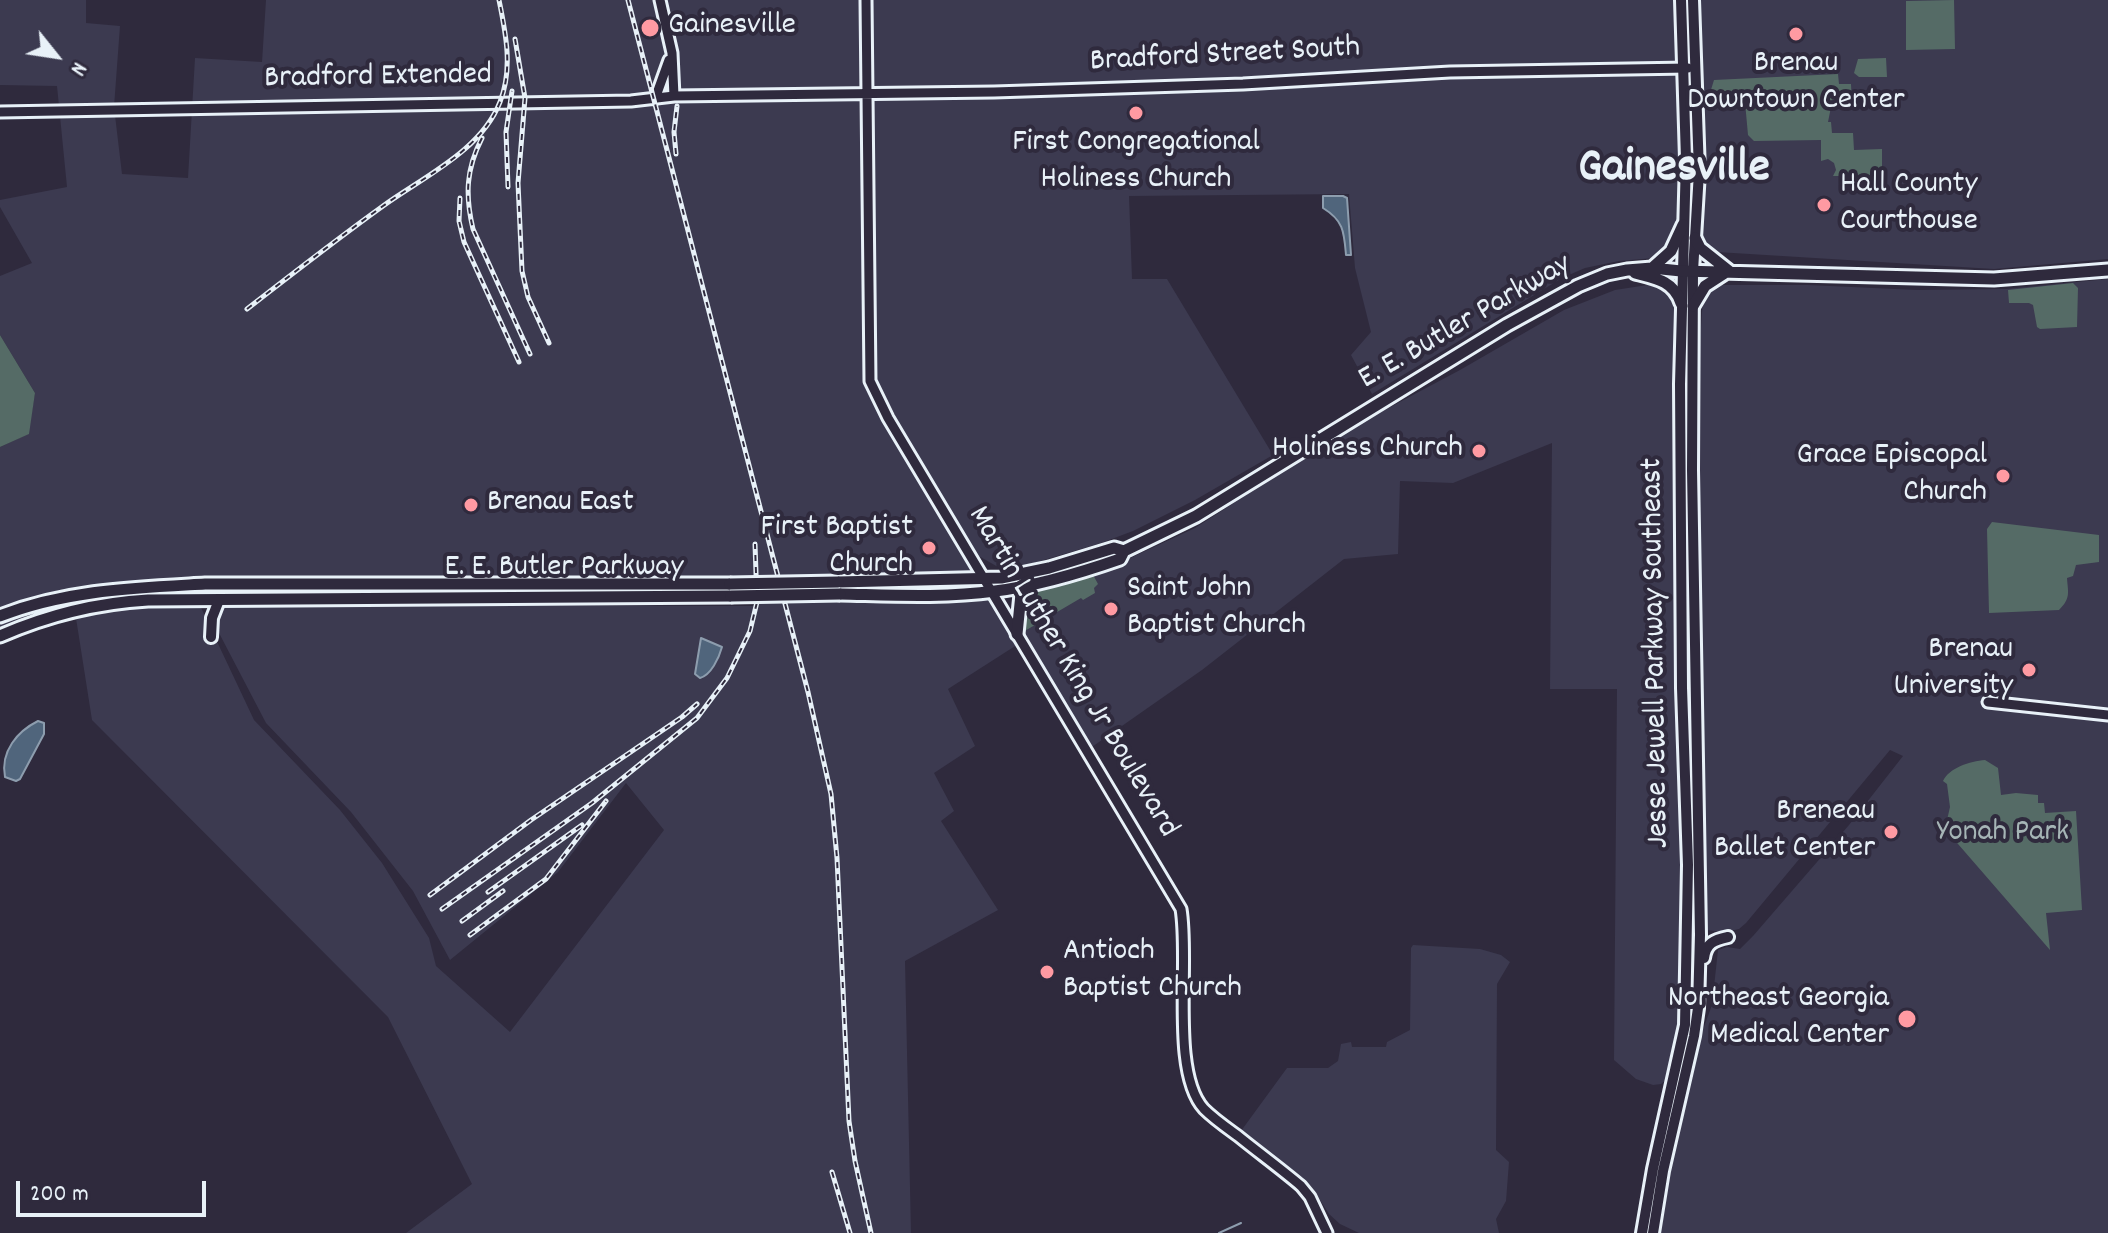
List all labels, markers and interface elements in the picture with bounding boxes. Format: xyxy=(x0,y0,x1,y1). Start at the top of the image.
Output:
place label: Gainesville xyxy=(668,9,796,47)
north arrow xyxy=(16,16,96,96)
marker: Gainesville xyxy=(639,17,661,39)
marker: Brenau Downtown Center xyxy=(1787,25,1805,43)
street label: Bradford Street South xyxy=(1089,31,1361,83)
place label: Brenau Downtown Center xyxy=(1687,47,1905,122)
text: N xyxy=(61,56,93,81)
street label: Bradford Extended xyxy=(264,58,492,100)
marker: First Congregational Holiness Church xyxy=(1127,104,1145,122)
place label: First Congregational Holiness Church xyxy=(1012,126,1260,201)
district label: Gainesville xyxy=(1578,143,1770,201)
place label: Hall County Courthouse xyxy=(1840,168,1978,243)
marker: Hall County Courthouse xyxy=(1815,196,1833,214)
street label: E. E. Butler Parkway xyxy=(1353,248,1579,400)
place label: Holiness Church xyxy=(1272,432,1463,470)
place label: Grace Episcopal Church xyxy=(1797,439,1987,514)
marker: Holiness Church xyxy=(1470,442,1488,460)
street label: Jesse Jewell Parkway Southeast xyxy=(1635,457,1681,849)
marker: Grace Episcopal Church xyxy=(1994,467,2012,485)
place label: Brenau East xyxy=(487,486,634,524)
marker: Brenau East xyxy=(462,496,480,514)
street label: Martin Luther King Jr Boulevard xyxy=(957,500,1185,846)
place label: First Baptist Church xyxy=(761,511,913,586)
marker: First Baptist Church xyxy=(920,539,938,557)
street label: E. E. Butler Parkway xyxy=(444,551,684,589)
place label: Saint John Baptist Church xyxy=(1127,572,1306,647)
marker: Saint John Baptist Church xyxy=(1102,600,1120,618)
place label: Brenau University xyxy=(1894,633,2013,708)
marker: Brenau University xyxy=(2020,661,2038,679)
place label: Breneau Ballet Center xyxy=(1714,795,1875,870)
park label: Yonah Park xyxy=(1937,816,2069,854)
marker: Breneau Ballet Center xyxy=(1882,823,1900,841)
place label: Antioch Baptist Church xyxy=(1063,935,1242,1010)
marker: Antioch Baptist Church xyxy=(1038,963,1056,981)
place label: Northeast Georgia Medical Center xyxy=(1668,982,1889,1057)
marker: Northeast Georgia Medical Center xyxy=(1896,1008,1918,1030)
scale bar xyxy=(20,1165,210,1215)
text: 200 m xyxy=(30,1178,89,1212)

